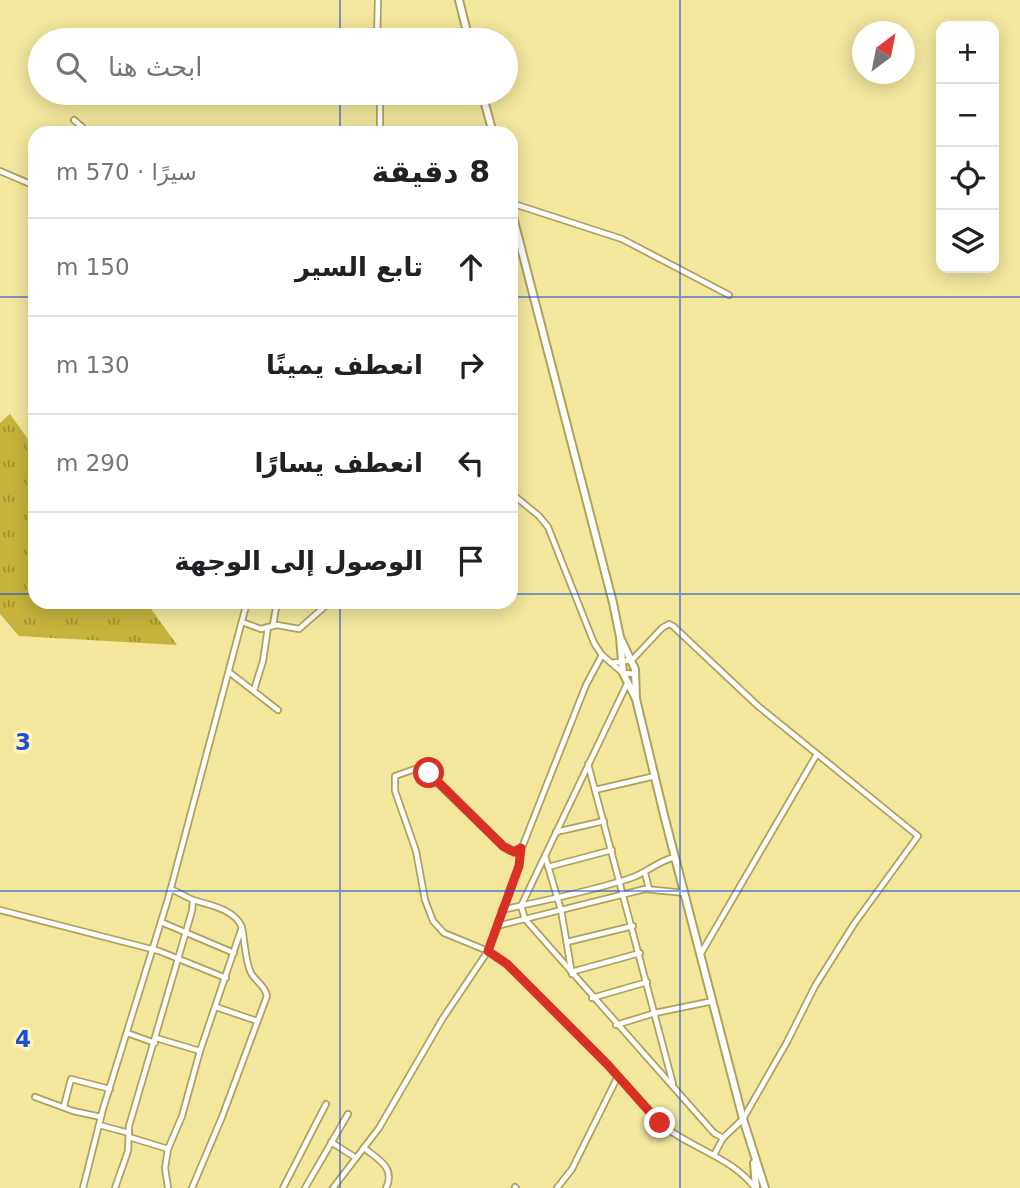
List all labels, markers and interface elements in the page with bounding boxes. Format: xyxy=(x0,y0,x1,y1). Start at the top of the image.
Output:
north arrow xyxy=(852,21,915,84)
map controls xyxy=(936,21,999,273)
button: + xyxy=(936,21,999,84)
search box xyxy=(28,28,518,105)
icon: search xyxy=(52,48,90,86)
text: ابحث هنا xyxy=(108,52,203,82)
button: − xyxy=(936,84,999,147)
button: locate xyxy=(936,147,999,210)
text: 8 دقيقة xyxy=(372,154,490,189)
text: سيرًا · 570 m xyxy=(56,159,197,185)
button: layers xyxy=(936,210,999,273)
icon: ahead xyxy=(452,248,490,286)
text: تابع السير xyxy=(295,252,423,282)
text: 150 m xyxy=(56,254,130,280)
icon: right xyxy=(452,346,490,384)
text: انعطف يمينًا xyxy=(266,350,423,380)
text: 130 m xyxy=(56,352,130,378)
icon: left xyxy=(452,444,490,482)
text: انعطف يسارًا xyxy=(254,448,423,478)
text: 290 m xyxy=(56,450,130,476)
icon: arrive xyxy=(452,542,490,580)
text: الوصول إلى الوجهة xyxy=(174,546,423,576)
text: 3 xyxy=(15,729,31,755)
route start xyxy=(413,757,444,788)
text: 4 xyxy=(15,1026,31,1052)
route end xyxy=(644,1107,675,1138)

